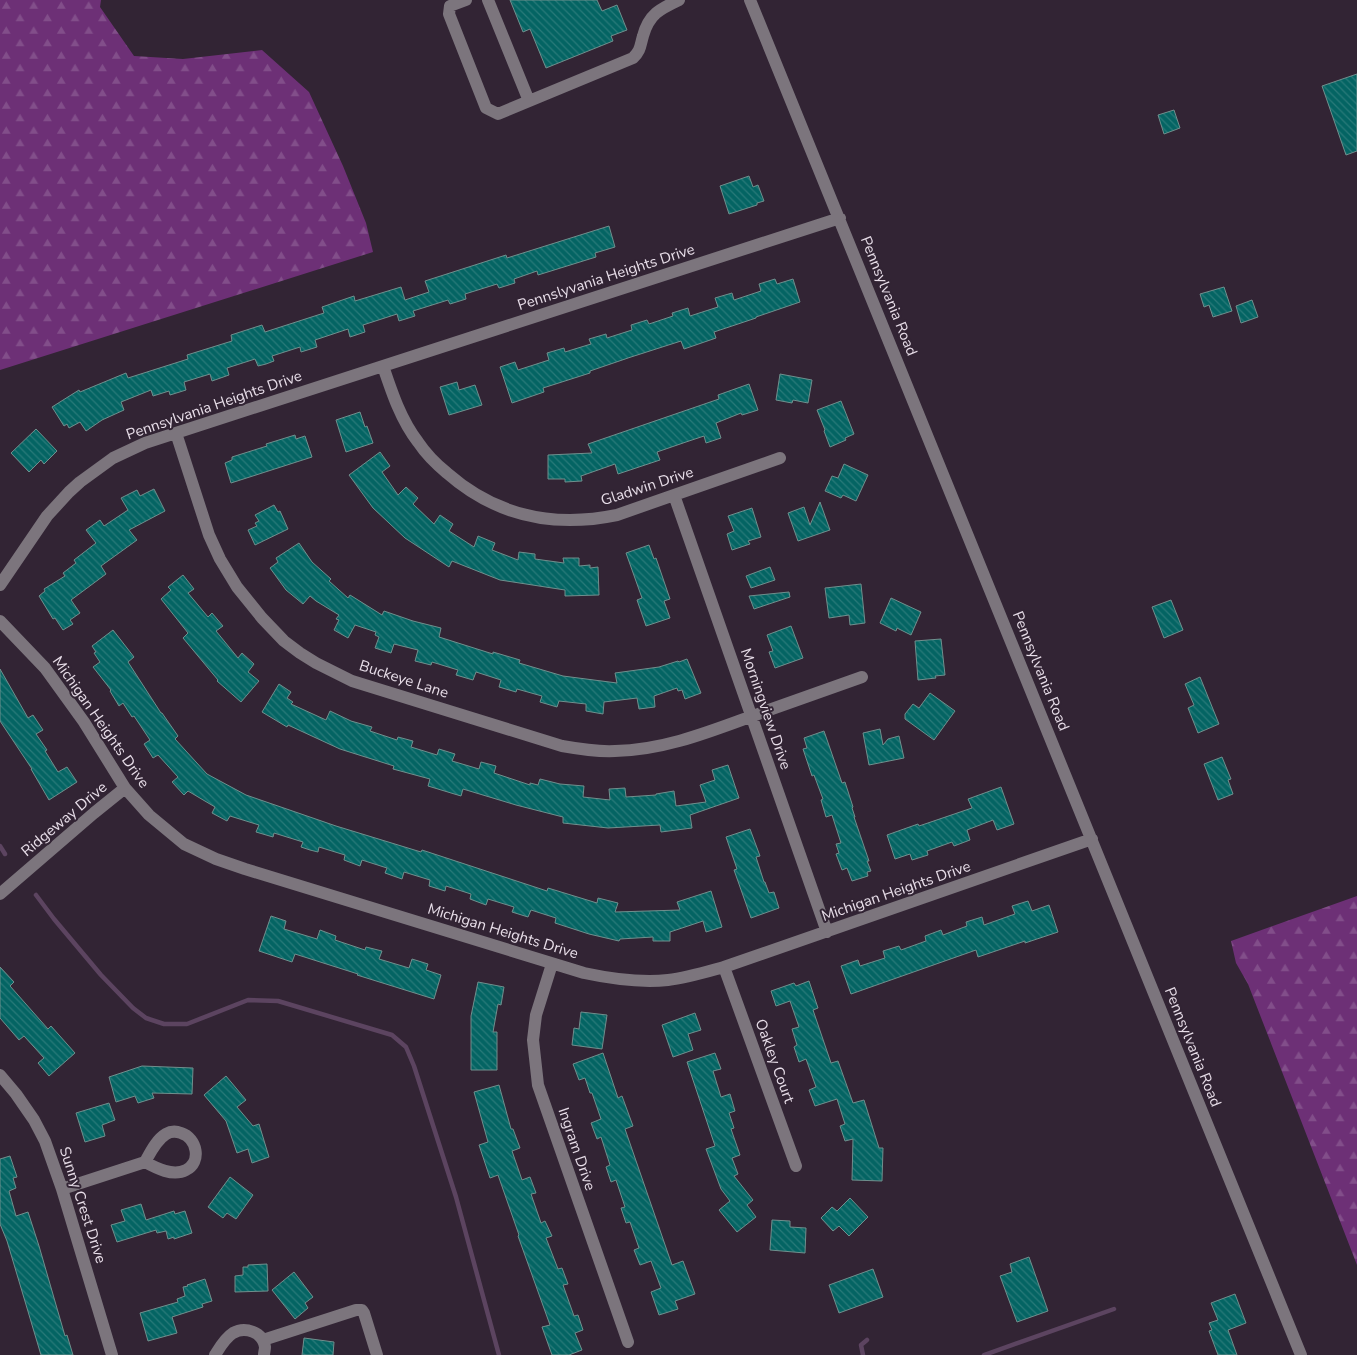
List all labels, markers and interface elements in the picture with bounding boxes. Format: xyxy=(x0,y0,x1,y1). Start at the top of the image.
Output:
street label: Pennsylvania Road xyxy=(856,233,922,359)
street label: Pennslyvania Heights Drive xyxy=(515,239,697,315)
street label: Pennsylvania Heights Drive xyxy=(123,365,305,445)
street label: Gladwin Drive xyxy=(598,462,696,510)
street label: Pennsylvania Road xyxy=(1008,608,1074,734)
street label: Morningview Drive xyxy=(736,646,796,772)
street label: Michigan Heights Drive xyxy=(48,652,154,792)
street label: Buckeye Lane xyxy=(357,655,451,703)
street label: Ridgeway Drive xyxy=(17,777,111,861)
street label: Michigan Heights Drive xyxy=(819,856,973,926)
street label: Michigan Heights Drive xyxy=(425,899,581,963)
street label: Pennsylvania Road xyxy=(1160,984,1226,1110)
street label: Oakley Court xyxy=(751,1016,800,1107)
street label: Ingram Drive xyxy=(553,1105,601,1193)
street label: Sunny Crest Drive xyxy=(55,1144,111,1266)

